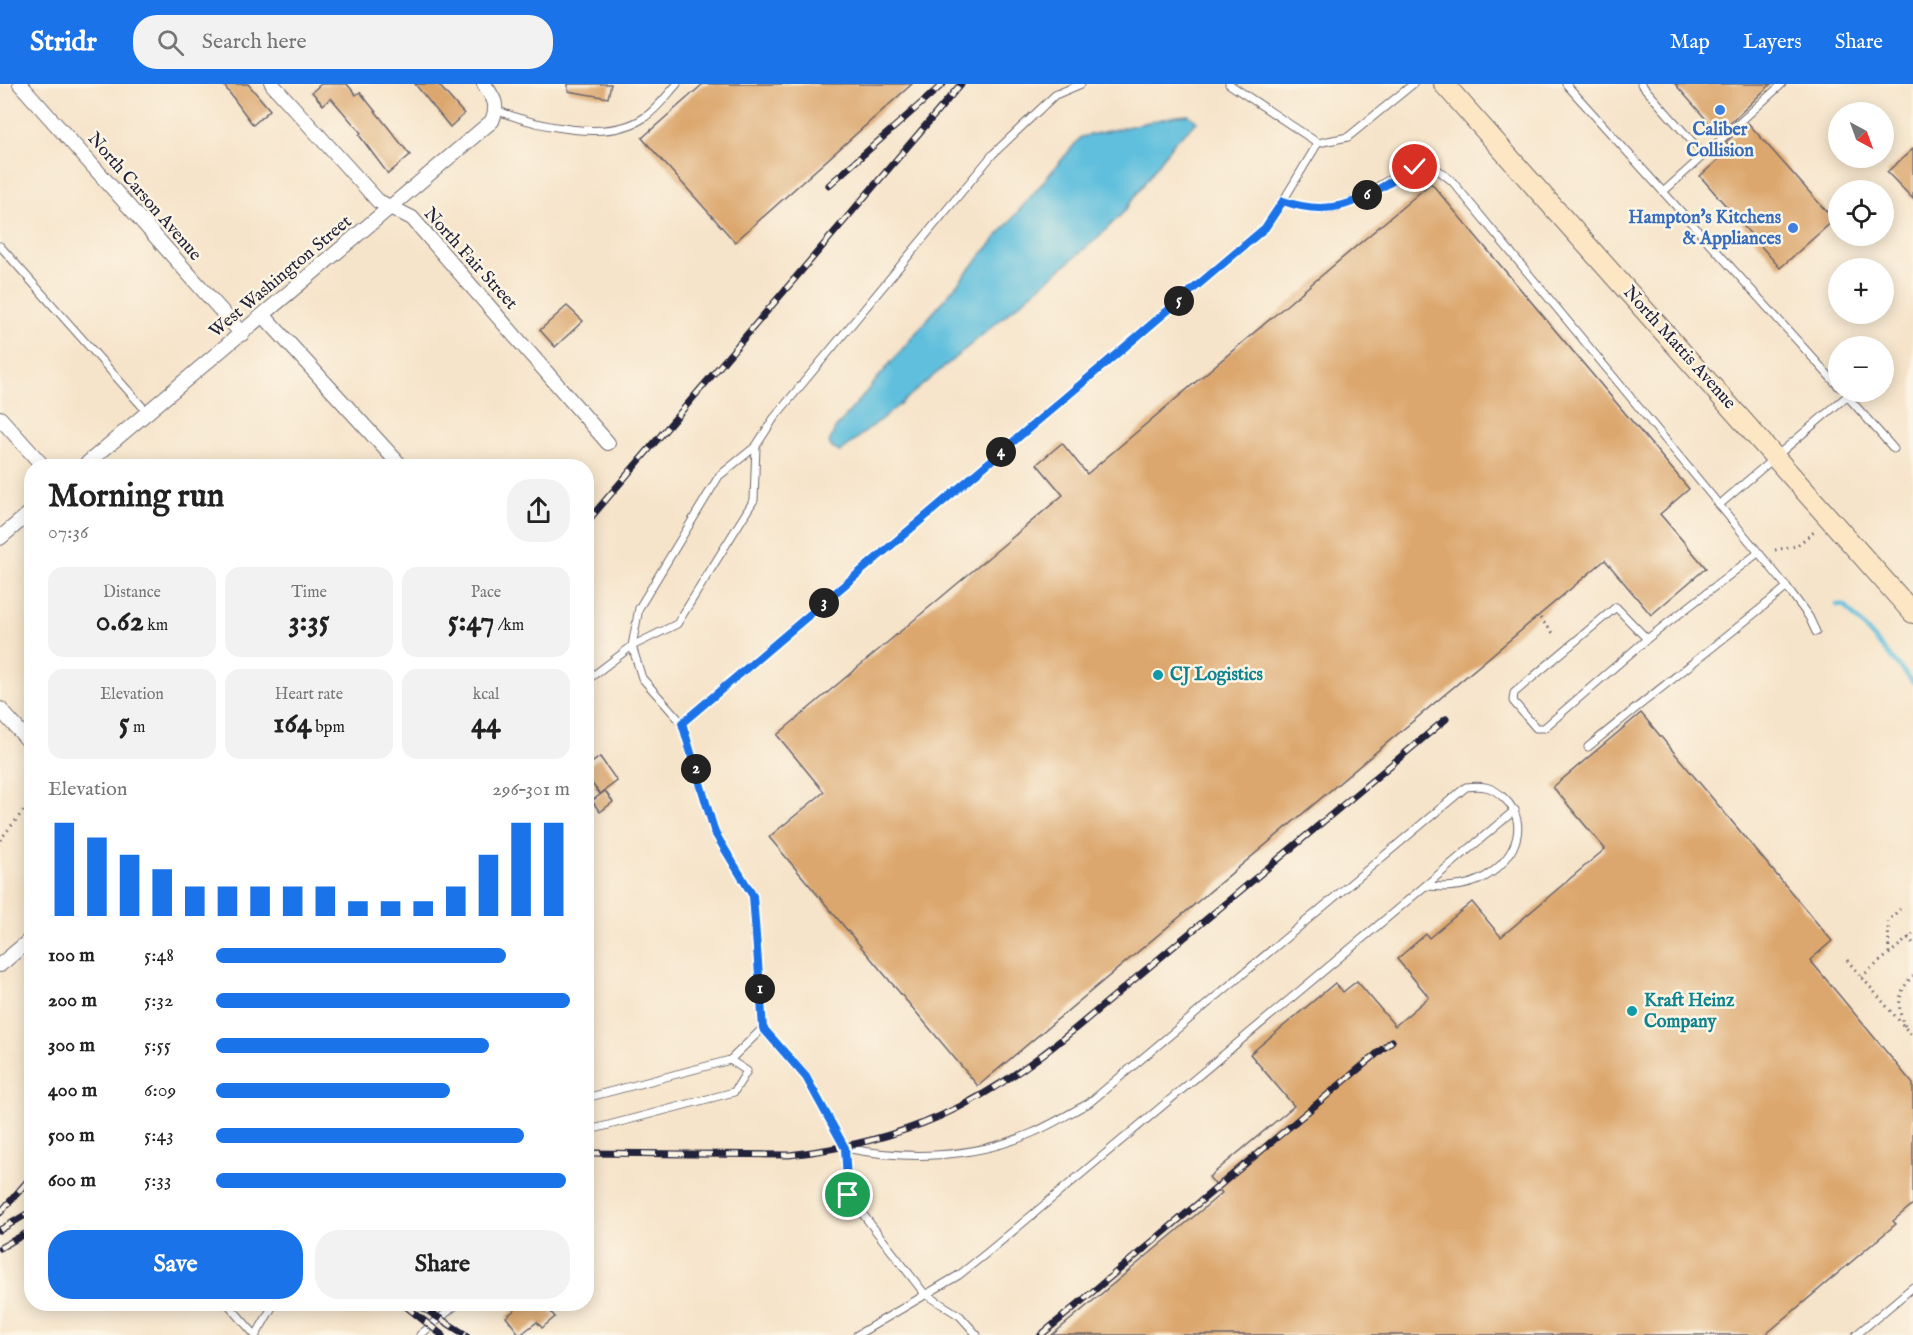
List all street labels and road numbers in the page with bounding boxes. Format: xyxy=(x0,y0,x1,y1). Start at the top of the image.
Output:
street label: North Carson Avenue xyxy=(82,128,206,266)
street label: North Fair Street xyxy=(418,203,522,315)
street label: West Washington Street xyxy=(205,211,357,343)
street label: North Mattis Avenue xyxy=(1618,282,1740,414)

